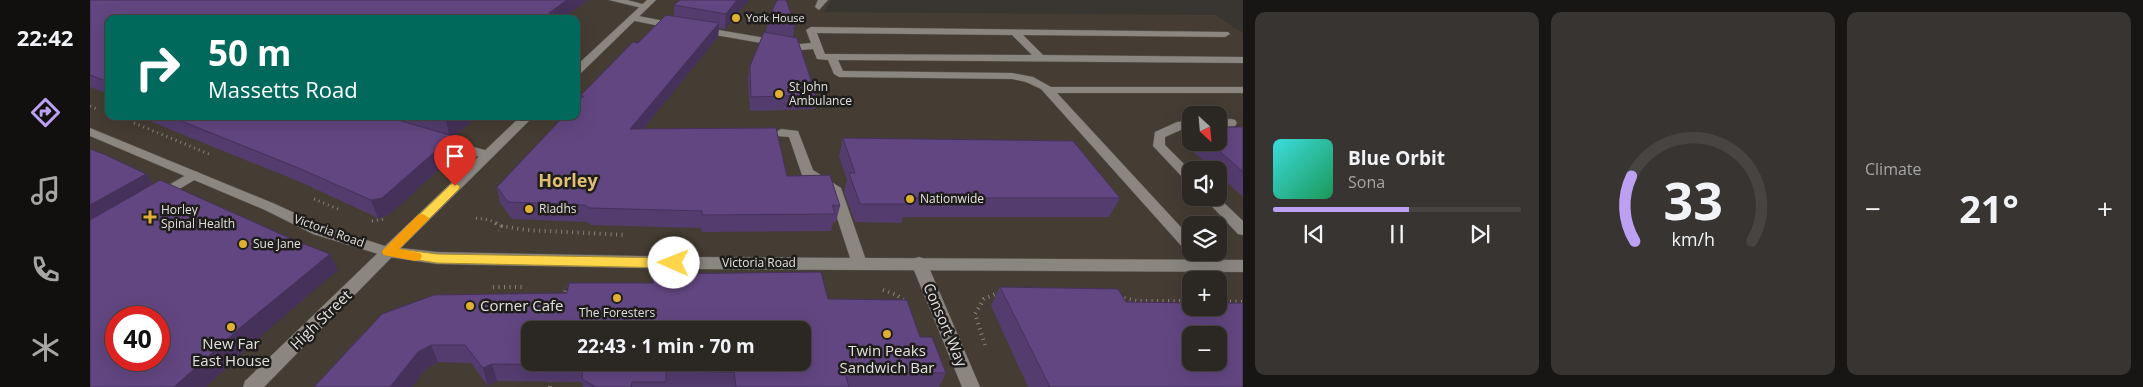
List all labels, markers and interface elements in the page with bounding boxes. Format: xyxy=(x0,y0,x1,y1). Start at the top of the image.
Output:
place label: York House xyxy=(746,10,805,25)
marker: York House xyxy=(730,12,742,24)
text: 22:42 xyxy=(17,22,73,52)
text: 50 m xyxy=(208,29,291,76)
icon: right xyxy=(125,35,190,100)
text: Massetts Road xyxy=(208,74,358,104)
place label: St John Ambulance xyxy=(789,78,852,109)
marker: St John Ambulance xyxy=(773,88,785,100)
icon: directions xyxy=(28,95,63,130)
north arrow xyxy=(1182,106,1228,151)
map controls xyxy=(1182,106,1227,371)
pin xyxy=(434,135,476,186)
icon: arrive xyxy=(441,142,469,170)
text: Blue Orbit xyxy=(1348,145,1445,171)
text: Climate xyxy=(1865,158,1922,180)
button: sound xyxy=(1182,161,1227,206)
text: 33 xyxy=(1663,164,1723,235)
district label: Horley xyxy=(538,168,598,192)
text: Sona xyxy=(1348,171,1385,193)
icon: music xyxy=(28,173,63,208)
text: 21° xyxy=(1959,182,2019,234)
text: − xyxy=(1865,189,1881,227)
text: + xyxy=(2097,189,2113,227)
place label: Nationwide xyxy=(920,190,984,207)
marker: Nationwide xyxy=(904,193,916,205)
place label: Riadhs xyxy=(539,200,577,217)
place label: Horley Spinal Health xyxy=(161,201,235,232)
marker: Riadhs xyxy=(523,203,535,215)
marker: Horley Spinal Health xyxy=(143,210,157,224)
street label: Victoria Road xyxy=(292,210,367,251)
button: layers xyxy=(1182,216,1227,261)
icon: previous xyxy=(1300,220,1328,248)
icon: pause xyxy=(1383,220,1411,248)
icon: next xyxy=(1466,220,1494,248)
text: km/h xyxy=(1671,227,1715,251)
place label: Sue Jane xyxy=(253,235,301,252)
position arrow xyxy=(647,236,699,288)
marker: Sue Jane xyxy=(237,238,249,250)
icon: phone xyxy=(28,252,63,287)
street label: Victoria Road xyxy=(722,254,796,271)
button: + xyxy=(1182,271,1227,316)
street label: Consort Way xyxy=(919,280,973,370)
street label: High Street xyxy=(285,285,355,354)
marker: The Foresters xyxy=(611,292,623,304)
place label: Corner Cafe xyxy=(480,295,564,315)
marker: Corner Cafe xyxy=(464,300,476,312)
place label: The Foresters xyxy=(579,304,655,321)
speed limit sign: 40 xyxy=(105,306,170,371)
marker: New Far East House xyxy=(225,321,237,333)
button: − xyxy=(1182,326,1227,371)
marker: Twin Peaks Sandwich Bar xyxy=(881,328,893,340)
icon: climate xyxy=(28,330,63,365)
place label: New Far East House xyxy=(192,333,270,370)
text: 22:43 · 1 min · 70 m xyxy=(577,333,755,359)
place label: Twin Peaks Sandwich Bar xyxy=(840,340,934,377)

